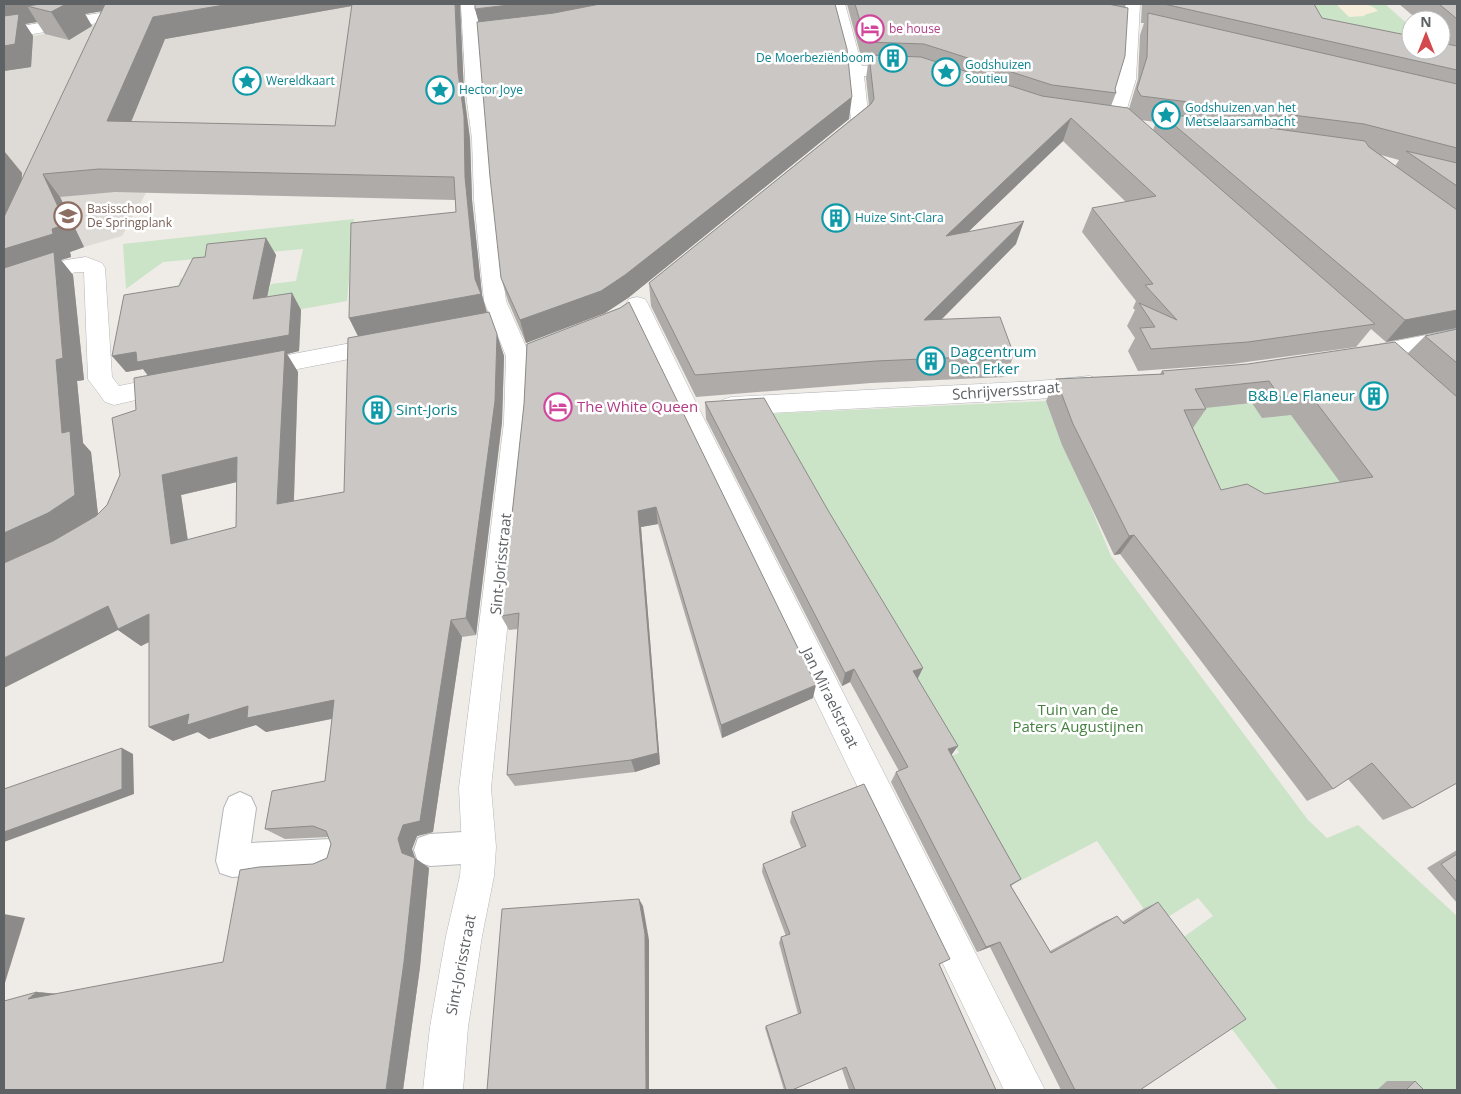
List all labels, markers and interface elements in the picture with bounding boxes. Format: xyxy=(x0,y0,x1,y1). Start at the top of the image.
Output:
north arrow xyxy=(1401,10,1451,60)
text: N xyxy=(1420,12,1432,31)
hotel icon: be house xyxy=(855,14,885,44)
place label: be house xyxy=(889,20,941,37)
building icon: De Moerbeziënboom xyxy=(878,43,908,73)
place label: De Moerbeziënboom xyxy=(756,49,874,66)
place label: Godshuizen Soutieu xyxy=(965,56,1031,87)
place icon: Godshuizen Soutieu xyxy=(931,57,961,87)
place icon: Wereldkaart xyxy=(232,66,262,96)
place label: Wereldkaart xyxy=(266,72,335,89)
place icon: Hector Joye xyxy=(425,75,455,105)
place label: Hector Joye xyxy=(459,81,523,98)
place label: Godshuizen van het Metselaarsambacht xyxy=(1185,99,1296,130)
place icon: Godshuizen van het Metselaarsambacht xyxy=(1151,100,1181,130)
place label: Basisschool De Springplank xyxy=(87,200,173,231)
school or university icon: Basisschool De Springplank xyxy=(53,201,83,231)
building icon: Huize Sint-Clara xyxy=(821,203,851,233)
place label: Huize Sint-Clara xyxy=(855,209,944,226)
place label: Dagcentrum Den Erker xyxy=(950,341,1037,378)
building icon: Dagcentrum Den Erker xyxy=(916,346,946,376)
street label: Schrijversstraat xyxy=(951,376,1061,404)
building icon: B&B Le Flaneur xyxy=(1359,381,1389,411)
place label: B&B Le Flaneur xyxy=(1248,385,1355,405)
hotel icon: The White Queen xyxy=(543,392,573,422)
building icon: Sint-Joris xyxy=(362,395,392,425)
place label: The White Queen xyxy=(577,396,698,416)
place label: Sint-Joris xyxy=(396,399,458,419)
street label: Sint-Jorisstraat xyxy=(485,512,515,616)
street label: Jan Miraelstraat xyxy=(797,642,864,751)
park label: Tuin van de Paters Augustijnen xyxy=(1012,699,1144,736)
street label: Sint-Jorisstraat xyxy=(440,913,480,1017)

